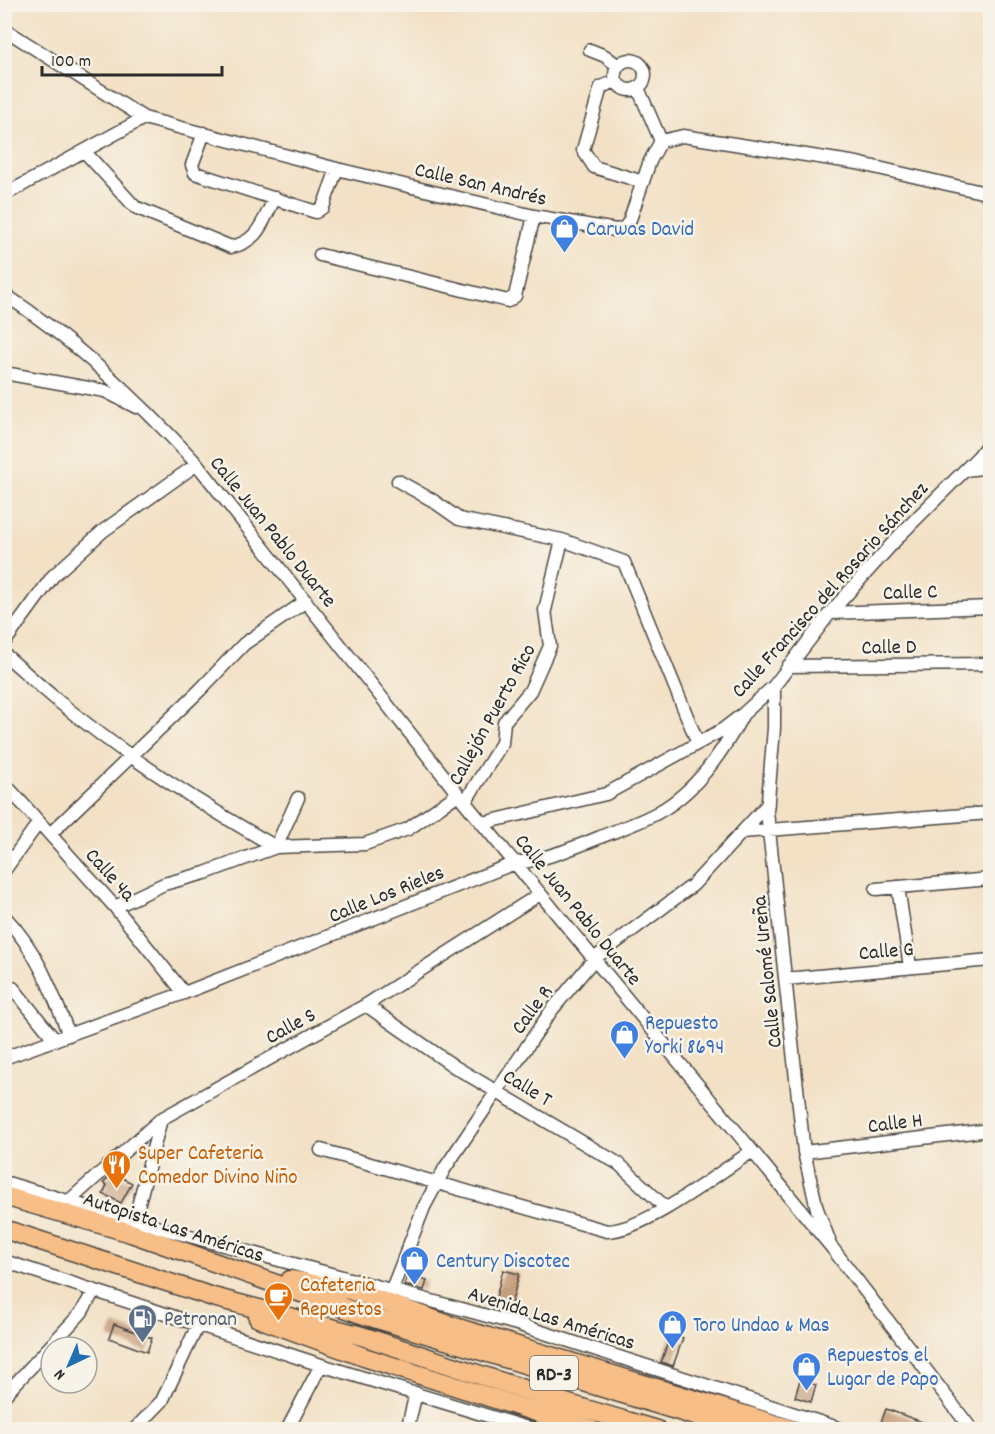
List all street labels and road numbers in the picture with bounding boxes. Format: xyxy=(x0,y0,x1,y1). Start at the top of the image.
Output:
street label: Calle San Andrés xyxy=(411,156,549,216)
street label: Calle Juan Pablo Duarte xyxy=(201,451,342,615)
street label: Calle Francisco del Rosario Sánchez xyxy=(726,476,937,706)
street label: Calle C xyxy=(882,578,938,610)
street label: Calle D xyxy=(861,634,917,664)
street label: Callejón Puerto Rico xyxy=(442,639,545,792)
street label: Calle Juan Pablo Duarte xyxy=(506,829,647,993)
street label: Calle 4a xyxy=(77,843,142,910)
street label: Calle Los Rieles xyxy=(325,859,449,933)
street label: Calle Salomé Ureña xyxy=(746,893,792,1049)
street label: Calle G xyxy=(858,936,915,970)
street label: Calle R xyxy=(505,980,562,1042)
street label: Calle S xyxy=(261,1002,322,1054)
street label: Calle T xyxy=(496,1063,557,1116)
street label: Calle H xyxy=(866,1107,925,1143)
street label: Autopista Las Américas xyxy=(79,1186,267,1272)
street label: Avenida Las Américas xyxy=(464,1280,638,1360)
road number: RD-3 xyxy=(530,1356,578,1390)

